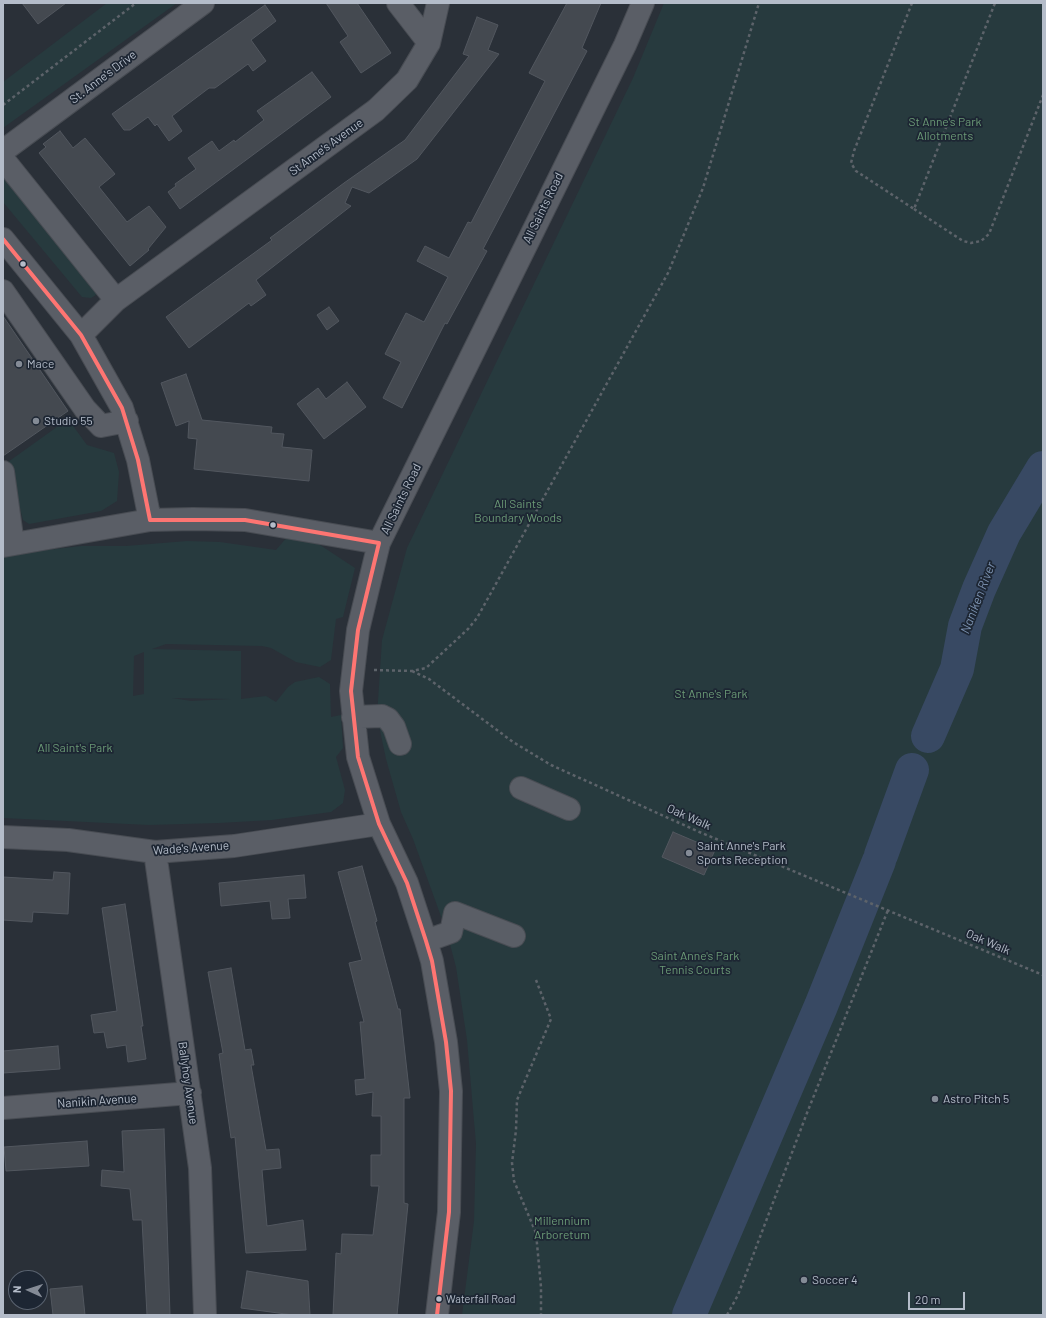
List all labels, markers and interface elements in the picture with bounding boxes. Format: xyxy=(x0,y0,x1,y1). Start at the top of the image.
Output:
street label: St. Anne's Drive xyxy=(67,47,139,107)
street label: St Anne's Avenue xyxy=(286,115,366,179)
park label: St Anne's Park Allotments xyxy=(908,115,982,143)
street label: All Saints Road xyxy=(520,170,566,246)
unlabelled marker xyxy=(18,259,28,269)
place label: Mace xyxy=(27,357,54,371)
marker: Mace xyxy=(14,359,24,369)
place label: Studio 55 xyxy=(44,414,93,428)
marker: Studio 55 xyxy=(31,416,41,426)
street label: All Saints Road xyxy=(378,461,424,537)
park label: All Saints Boundary Woods xyxy=(474,497,562,525)
unlabelled marker xyxy=(268,520,278,530)
water label: Naniken River xyxy=(957,560,999,636)
park label: St Anne's Park xyxy=(674,687,748,701)
park label: All Saint's Park xyxy=(37,741,113,755)
street label: Oak Walk xyxy=(665,801,713,833)
street label: Wade's Avenue xyxy=(152,838,230,858)
place label: Saint Anne's Park Sports Reception xyxy=(697,839,788,867)
marker: Saint Anne's Park Sports Reception xyxy=(684,848,694,858)
street label: Oak Walk xyxy=(964,926,1012,958)
park label: Saint Anne's Park Tennis Courts xyxy=(651,949,739,977)
street label: Ballyhoy Avenue xyxy=(175,1041,201,1125)
street label: Nanikin Avenue xyxy=(57,1091,137,1111)
place label: Astro Pitch 5 xyxy=(943,1092,1009,1106)
marker: Astro Pitch 5 xyxy=(930,1094,940,1104)
park label: Millennium Arboretum xyxy=(534,1214,590,1242)
north arrow xyxy=(8,1270,48,1310)
place label: Soccer 4 xyxy=(812,1273,858,1287)
marker: Soccer 4 xyxy=(799,1275,809,1285)
scale bar xyxy=(910,1284,967,1310)
text: N xyxy=(10,1285,23,1293)
place label: Waterfall Road xyxy=(446,1292,515,1306)
text: 20 m xyxy=(915,1292,941,1306)
marker: Waterfall Road xyxy=(434,1294,444,1304)

